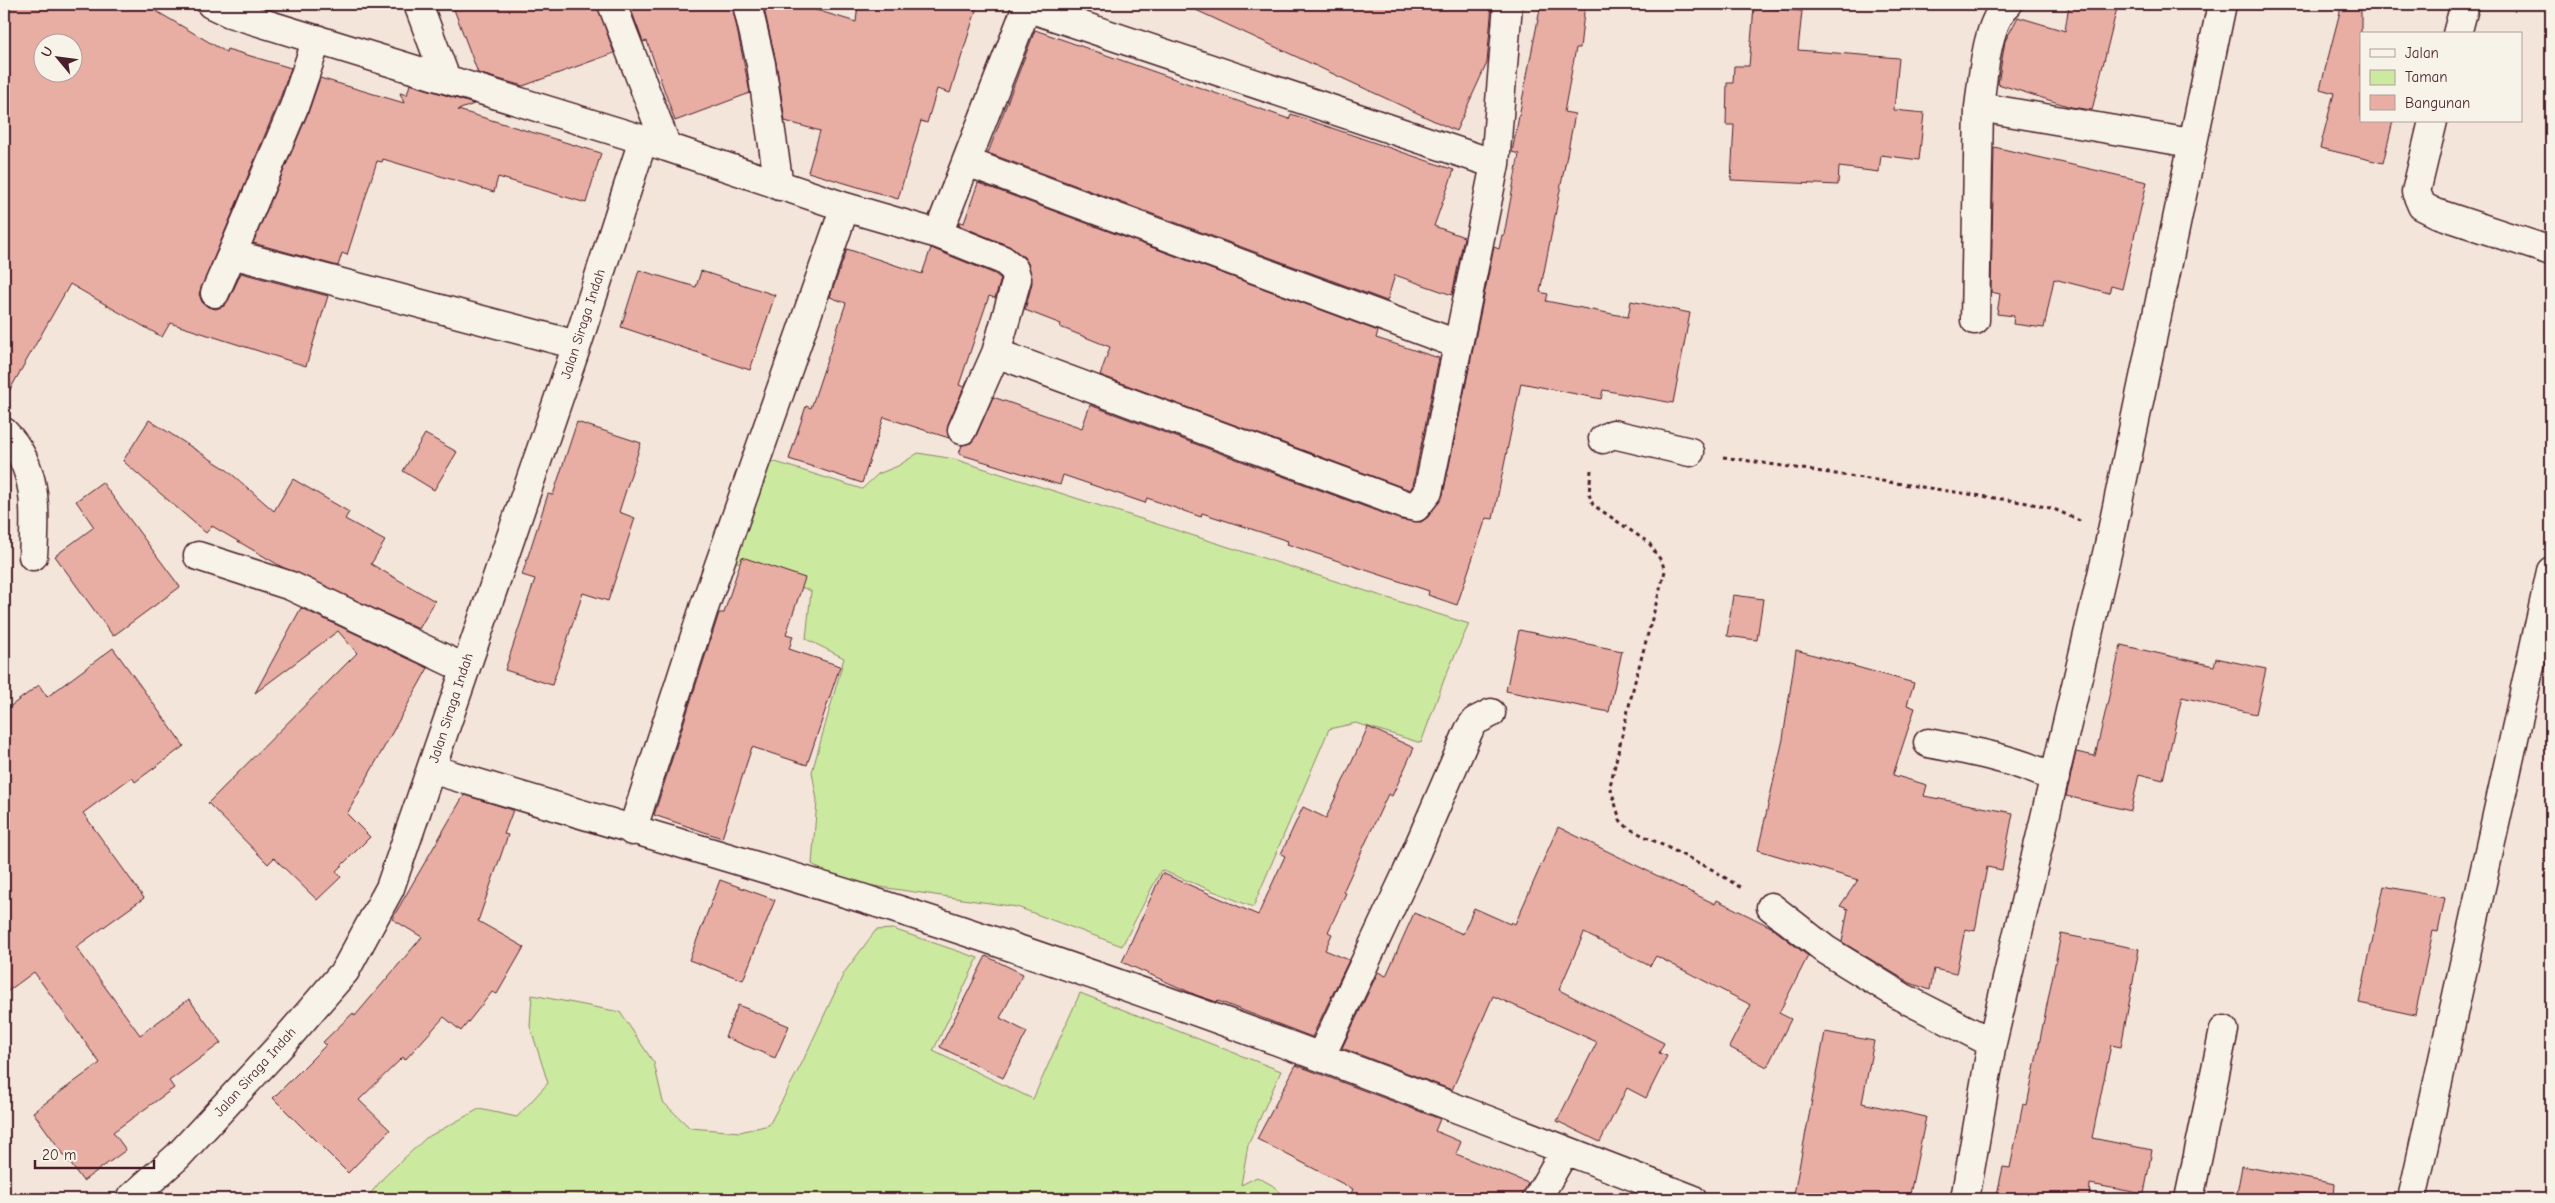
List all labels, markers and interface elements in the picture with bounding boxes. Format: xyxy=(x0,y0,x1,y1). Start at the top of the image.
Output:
north arrow xyxy=(32,32,82,82)
legend xyxy=(2360,32,2522,122)
text: U xyxy=(37,44,57,60)
text: Jalan xyxy=(2405,44,2439,62)
text: Taman xyxy=(2405,68,2448,86)
text: Bangunan xyxy=(2405,94,2470,112)
street label: Jalan Siraga Indah xyxy=(557,267,609,381)
street label: Jalan Siraga Indah xyxy=(425,651,477,765)
street label: Jalan Siraga Indah xyxy=(210,1024,300,1120)
scale bar xyxy=(35,1138,154,1170)
text: 20 m xyxy=(42,1146,76,1164)

